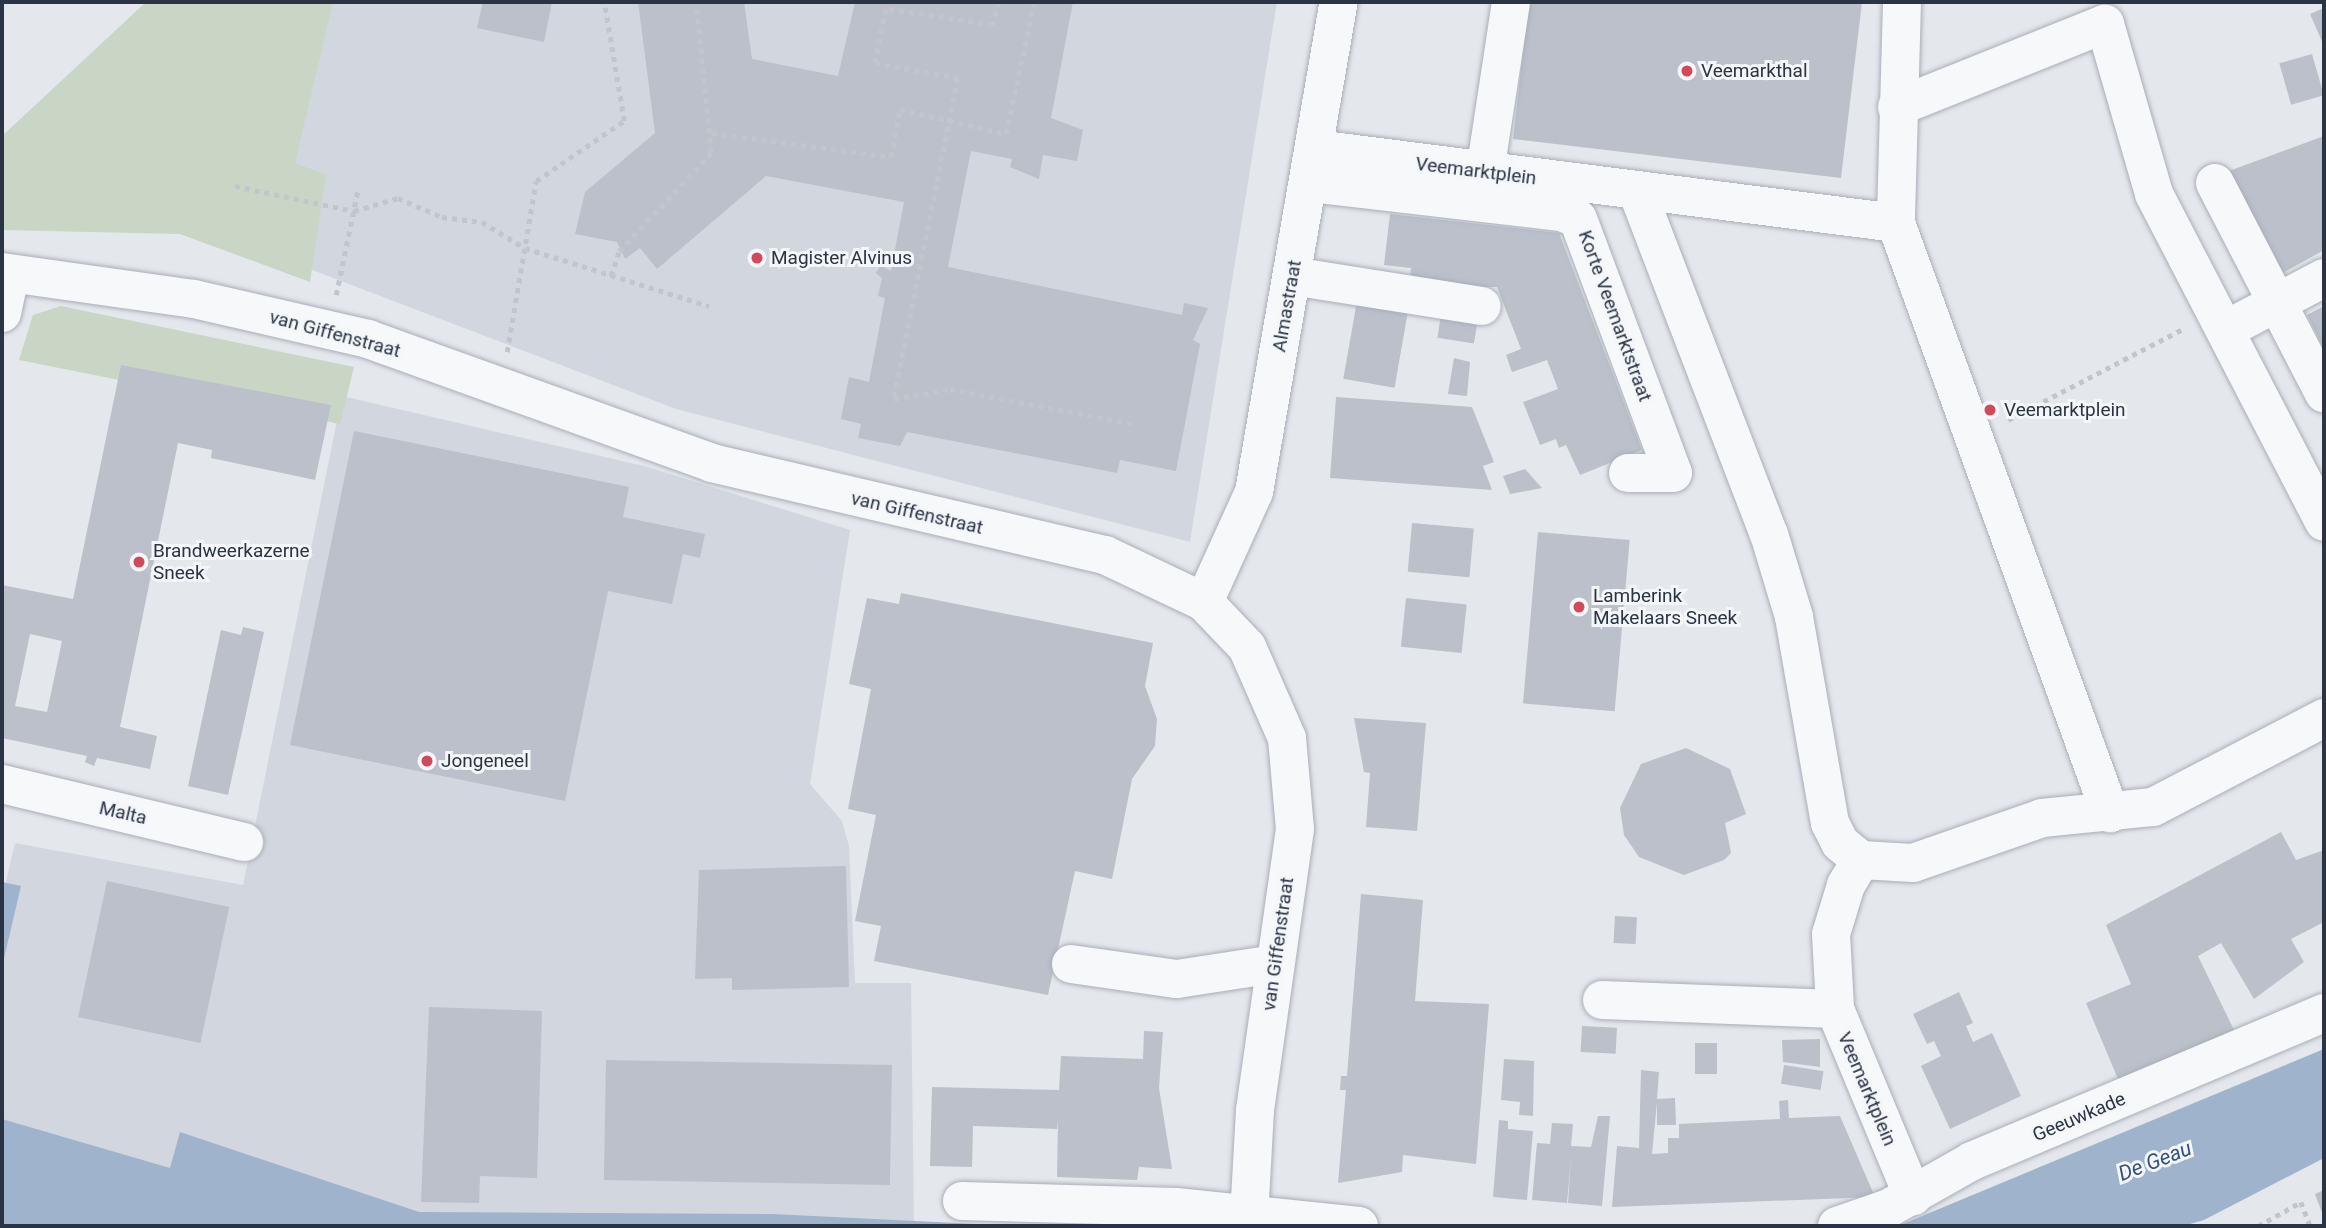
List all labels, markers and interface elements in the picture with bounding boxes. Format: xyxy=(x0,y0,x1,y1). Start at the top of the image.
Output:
place label: Veemarkthal xyxy=(1701,60,1808,82)
marker: Veemarkthal xyxy=(1679,63,1695,79)
street label: Veemarktplein xyxy=(1414,152,1538,190)
street label: Korte Veemarktstraat xyxy=(1573,227,1657,405)
place label: Magister Alvinus xyxy=(771,247,912,269)
marker: Magister Alvinus xyxy=(749,250,765,266)
street label: Almastraat xyxy=(1268,258,1306,354)
street label: van Giffenstraat xyxy=(267,306,403,362)
place label: Veemarktplein xyxy=(2004,399,2126,421)
marker: Veemarktplein xyxy=(1982,402,1998,418)
street label: van Giffenstraat xyxy=(849,487,985,539)
place label: Brandweerkazerne Sneek xyxy=(153,540,310,584)
marker: Brandweerkazerne Sneek xyxy=(131,554,147,570)
place label: Lamberink Makelaars Sneek xyxy=(1593,585,1737,629)
marker: Lamberink Makelaars Sneek xyxy=(1571,599,1587,615)
place label: Jongeneel xyxy=(441,750,529,772)
marker: Jongeneel xyxy=(419,753,435,769)
street label: Malta xyxy=(97,796,149,830)
street label: van Giffenstraat xyxy=(1257,876,1299,1012)
street label: Veemarktplein xyxy=(1833,1029,1901,1149)
street label: Geeuwkade xyxy=(2029,1087,2129,1147)
water label: De Geau xyxy=(2115,1136,2195,1186)

